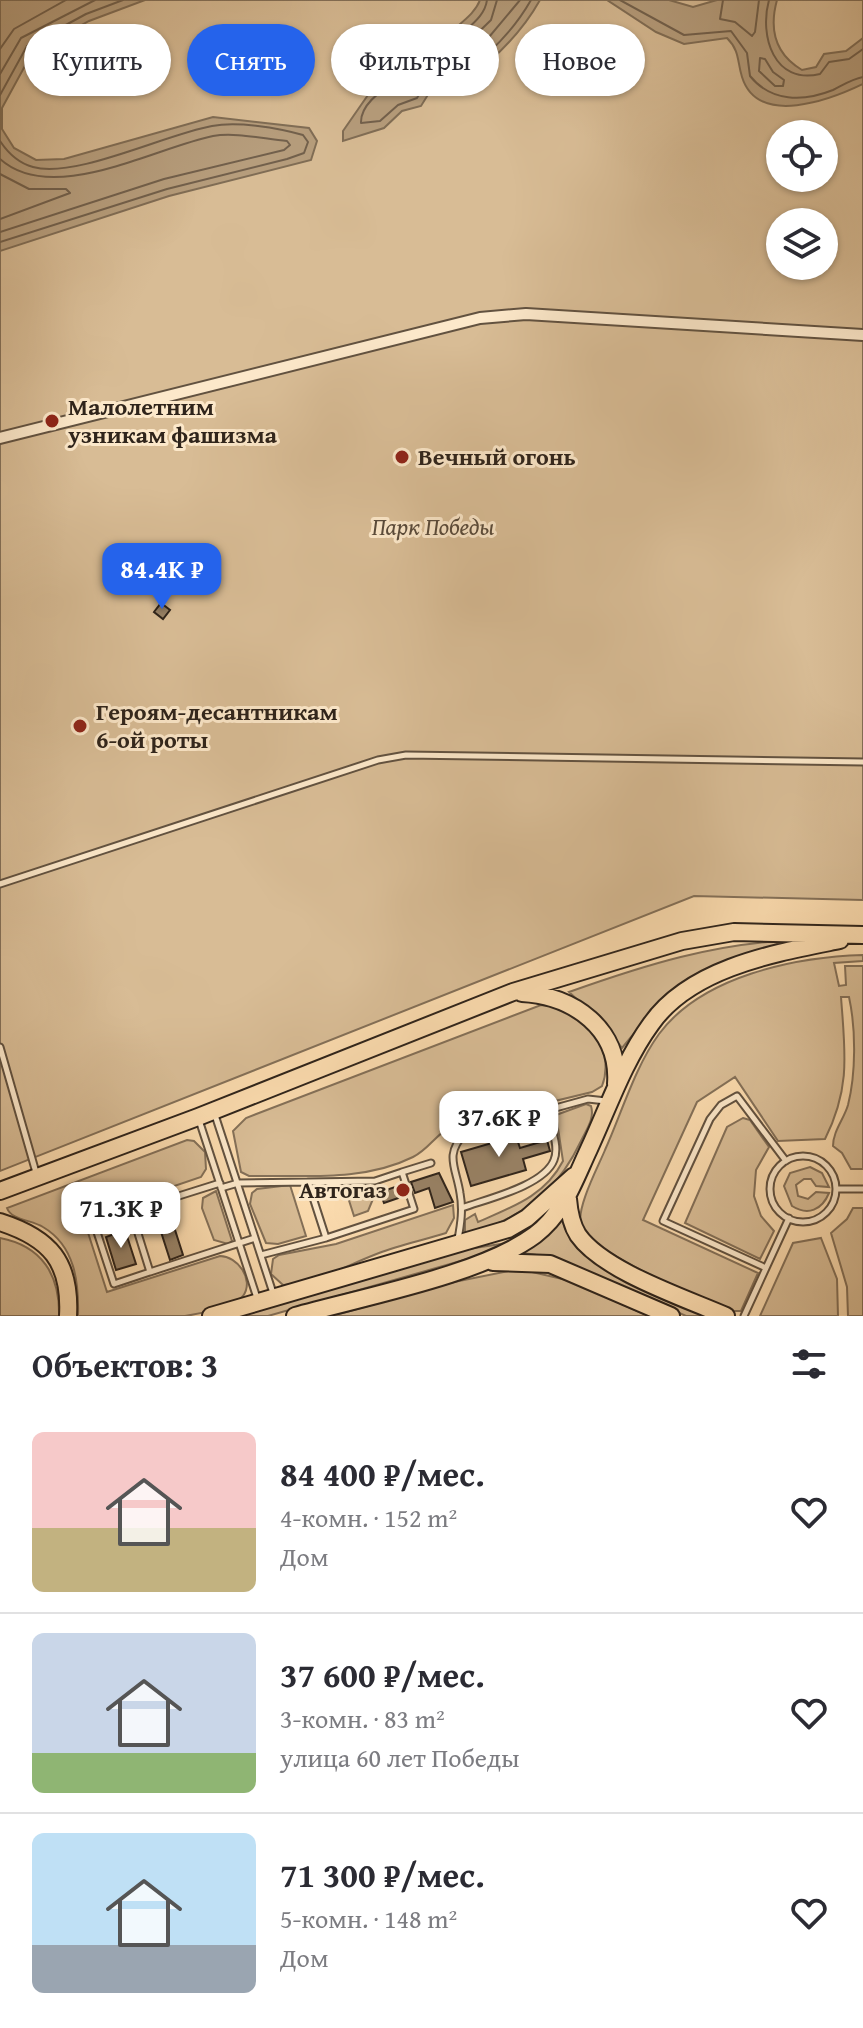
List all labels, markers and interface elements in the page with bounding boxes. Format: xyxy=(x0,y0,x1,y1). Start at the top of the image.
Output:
chip: Купить xyxy=(24,24,171,96)
chip: Снять xyxy=(187,24,315,96)
chip: Фильтры xyxy=(331,24,499,96)
chip: Новое xyxy=(515,24,645,96)
map controls xyxy=(766,120,838,280)
button: locate xyxy=(766,120,838,192)
button: layers xyxy=(766,208,838,280)
place label: Малолетним узникам фашизма xyxy=(67,389,278,452)
marker: Малолетним узникам фашизма xyxy=(43,412,61,430)
place label: Вечный огонь xyxy=(418,439,576,474)
marker: Вечный огонь xyxy=(393,448,411,466)
park label: Парк Победы xyxy=(372,509,494,544)
pin: 84.4K ₽ xyxy=(88,543,236,611)
text: 84.4K ₽ xyxy=(120,549,204,588)
place label: Героям-десантникам 6-ой роты xyxy=(96,694,338,757)
marker: Героям-десантникам 6-ой роты xyxy=(71,717,89,735)
pin: 37.6K ₽ xyxy=(425,1091,573,1159)
text: 37.6K ₽ xyxy=(457,1097,541,1136)
place label: Автогаз xyxy=(299,1172,387,1207)
marker: Автогаз xyxy=(394,1181,412,1199)
pin: 71.3K ₽ xyxy=(47,1182,195,1250)
text: 71.3K ₽ xyxy=(79,1188,163,1227)
text: Объектов: 3 xyxy=(32,1340,218,1389)
icon: filters xyxy=(787,1342,831,1386)
text: 84 400 ₽/мес. xyxy=(280,1449,485,1498)
icon: home xyxy=(96,1464,192,1560)
icon: heart xyxy=(787,1490,831,1534)
text: 4-комн. · 152 m² xyxy=(280,1498,457,1537)
text: Дом xyxy=(280,1537,328,1576)
text: 37 600 ₽/мес. xyxy=(280,1650,485,1699)
icon: home xyxy=(96,1665,192,1761)
icon: heart xyxy=(787,1691,831,1735)
text: 3-комн. · 83 m² xyxy=(280,1699,445,1738)
text: улица 60 лет Победы xyxy=(280,1738,519,1777)
text: 71 300 ₽/мес. xyxy=(280,1850,485,1899)
icon: home xyxy=(96,1865,192,1961)
icon: heart xyxy=(787,1891,831,1935)
text: 5-комн. · 148 m² xyxy=(280,1899,457,1938)
text: Дом xyxy=(280,1938,328,1977)

